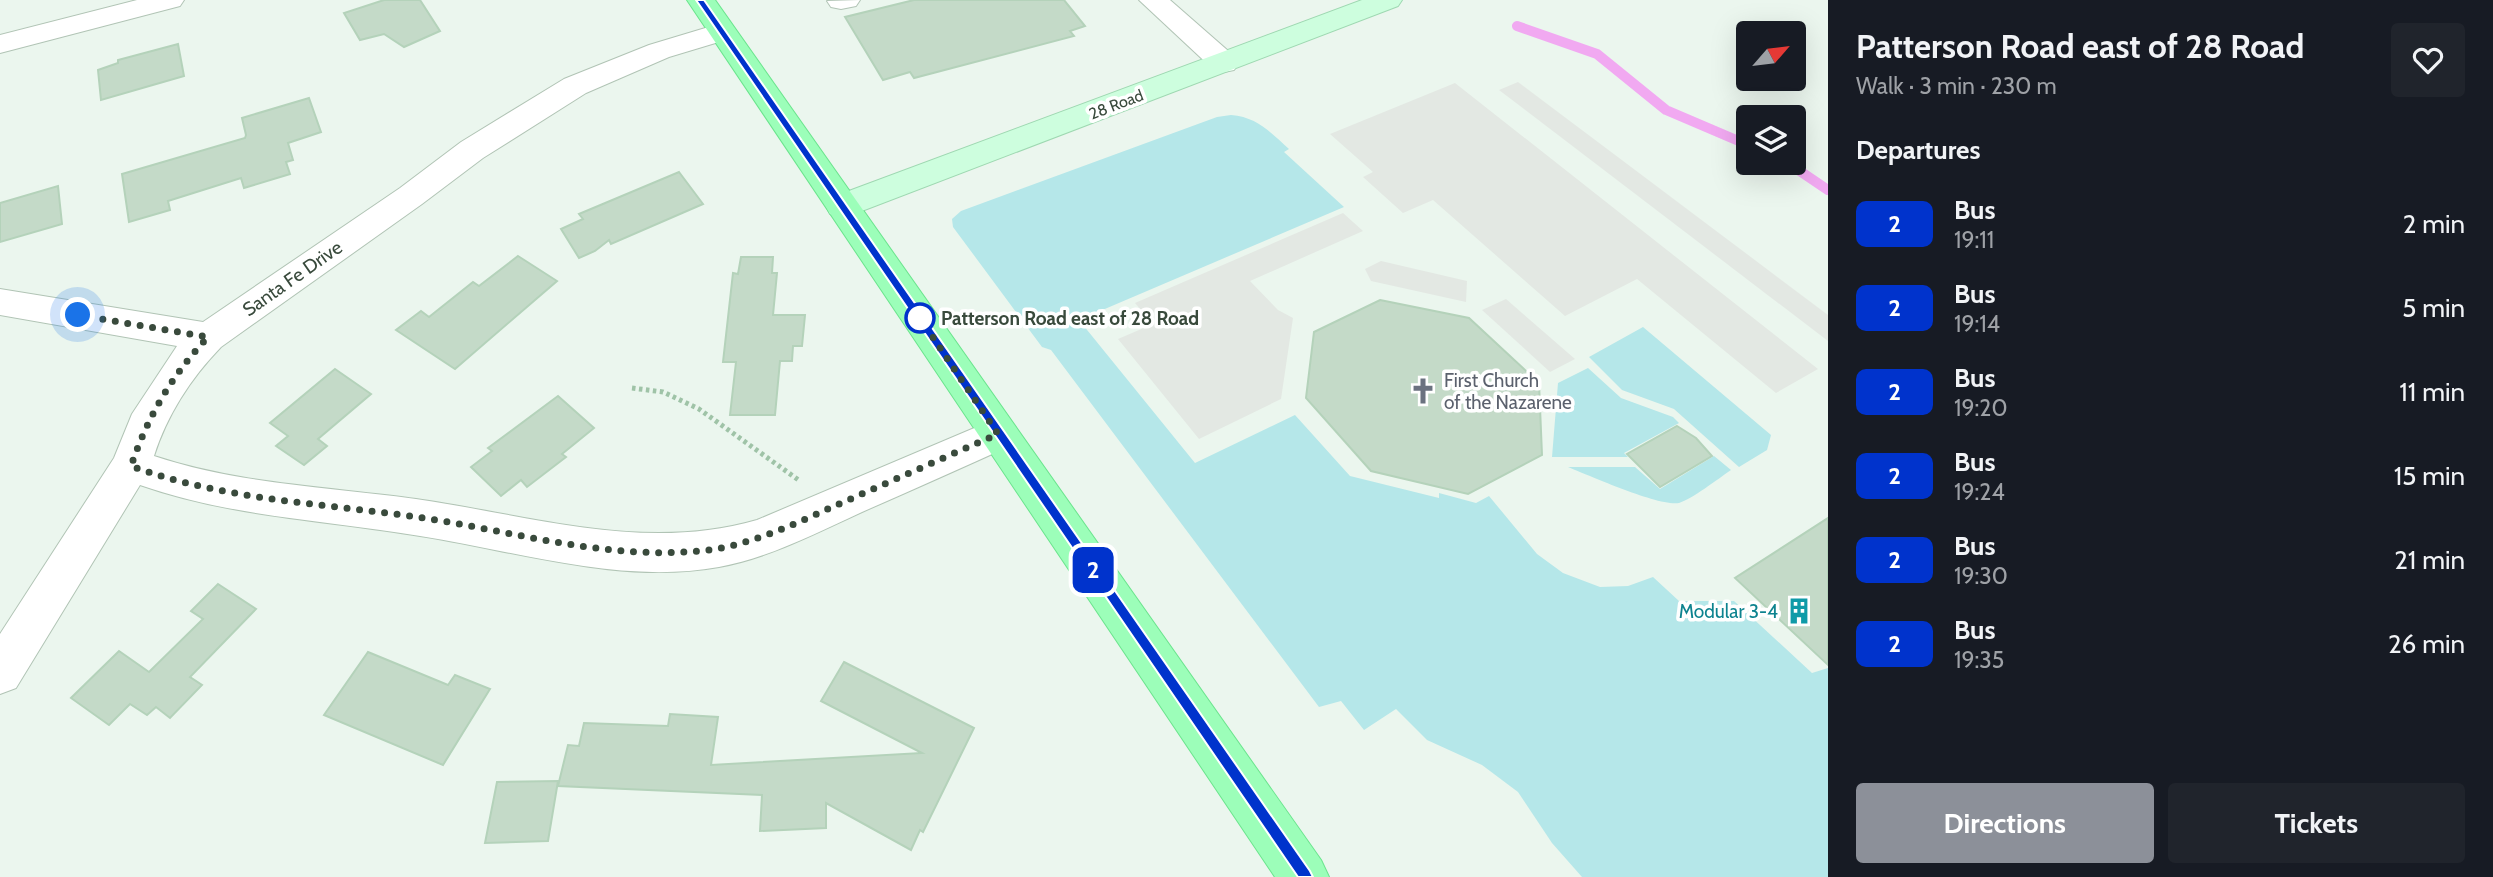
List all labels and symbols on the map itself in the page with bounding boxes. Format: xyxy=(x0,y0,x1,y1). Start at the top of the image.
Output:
north arrow xyxy=(1736,21,1806,91)
street label: 28 Road xyxy=(1086,85,1146,123)
street label: Santa Fe Drive xyxy=(238,236,347,321)
your location xyxy=(60,297,95,332)
marker: Patterson Road east of 28 Road xyxy=(905,303,935,333)
place label: Patterson Road east of 28 Road xyxy=(941,307,1199,330)
place label: First Church of the Nazarene xyxy=(1444,369,1572,414)
church icon: First Church of the Nazarene xyxy=(1408,376,1438,406)
line badge: 2 xyxy=(1070,547,1116,593)
building icon: Modular 3-4 xyxy=(1784,596,1814,626)
place label: Modular 3-4 xyxy=(1679,600,1778,623)

